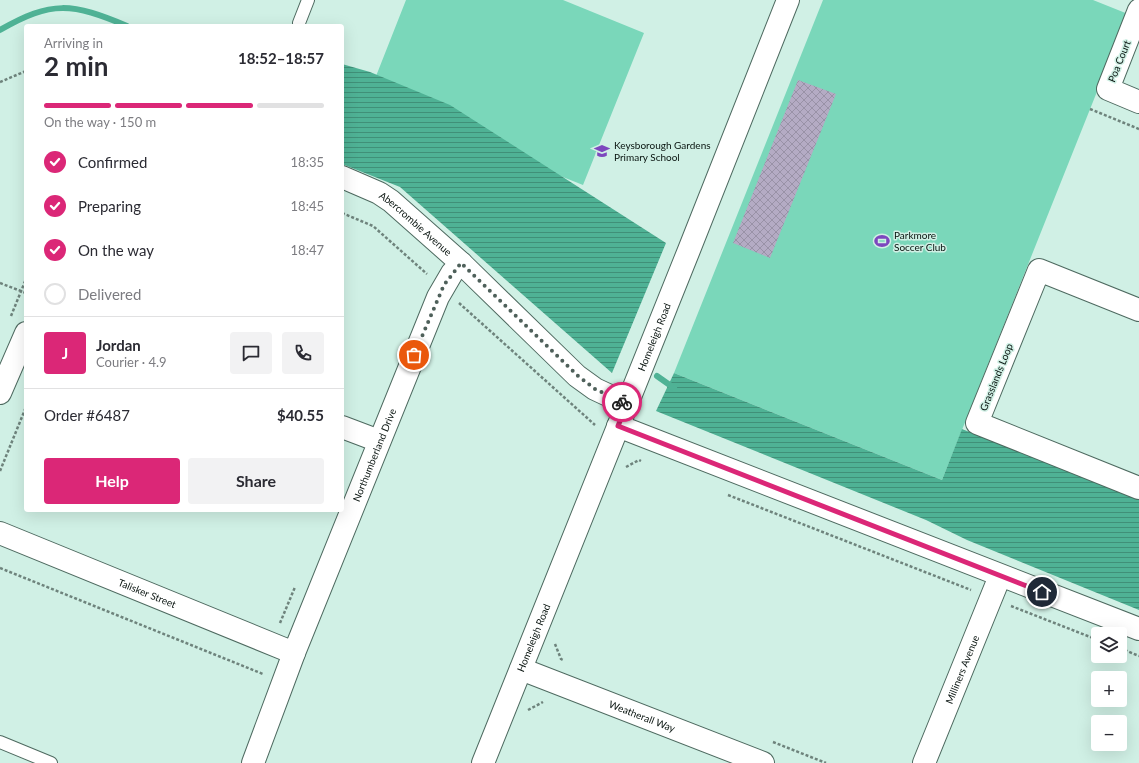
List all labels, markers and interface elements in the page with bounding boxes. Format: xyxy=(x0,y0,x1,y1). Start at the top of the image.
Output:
text: Arriving in xyxy=(44,35,103,51)
street label: Poa Court xyxy=(1105,38,1133,84)
text: 18:52–18:57 xyxy=(238,49,324,67)
text: 2 min xyxy=(44,50,108,82)
text: On the way · 150 m xyxy=(44,114,156,130)
place label: Keysborough Gardens Primary School xyxy=(614,139,711,163)
school or university icon: Keysborough Gardens Primary School xyxy=(593,142,611,160)
icon: check xyxy=(44,151,66,173)
text: Confirmed xyxy=(78,153,147,171)
text: 18:35 xyxy=(291,154,324,170)
street label: Abercrombie Avenue xyxy=(377,189,454,258)
icon: check xyxy=(44,195,66,217)
text: Preparing xyxy=(78,197,141,215)
text: 18:45 xyxy=(291,198,324,214)
place label: Parkmore Soccer Club xyxy=(894,229,946,253)
sports icon: Parkmore Soccer Club xyxy=(873,232,891,250)
icon: check xyxy=(44,239,66,261)
text: On the way xyxy=(78,241,154,259)
text: 18:47 xyxy=(291,242,324,258)
text: Delivered xyxy=(78,285,141,303)
street label: Homeleigh Road xyxy=(635,301,673,373)
button: chat xyxy=(230,332,272,374)
button: phone xyxy=(282,332,324,374)
text: Jordan xyxy=(96,336,141,354)
pin xyxy=(397,338,431,372)
street label: Grasslands Loop xyxy=(977,341,1015,412)
text: J xyxy=(62,344,68,362)
icon: bag xyxy=(403,344,425,366)
text: Courier · 4.9 xyxy=(96,354,167,370)
courier xyxy=(602,382,642,422)
icon: bike xyxy=(611,391,633,413)
text: Order #6487 xyxy=(44,406,130,424)
text: $40.55 xyxy=(277,406,324,424)
street label: Northumberland Drive xyxy=(350,407,398,503)
button: Help xyxy=(44,458,180,504)
button: Share xyxy=(188,458,324,504)
pin xyxy=(1025,575,1059,609)
street label: Talisker Street xyxy=(117,576,178,610)
icon: home xyxy=(1031,581,1053,603)
street label: Homeleigh Road xyxy=(514,602,552,674)
map controls xyxy=(1091,627,1127,751)
button: layers xyxy=(1091,627,1127,663)
street label: Milliners Avenue xyxy=(943,633,981,706)
button: + xyxy=(1091,671,1127,707)
street label: Weatherall Way xyxy=(607,698,678,735)
button: − xyxy=(1091,715,1127,751)

